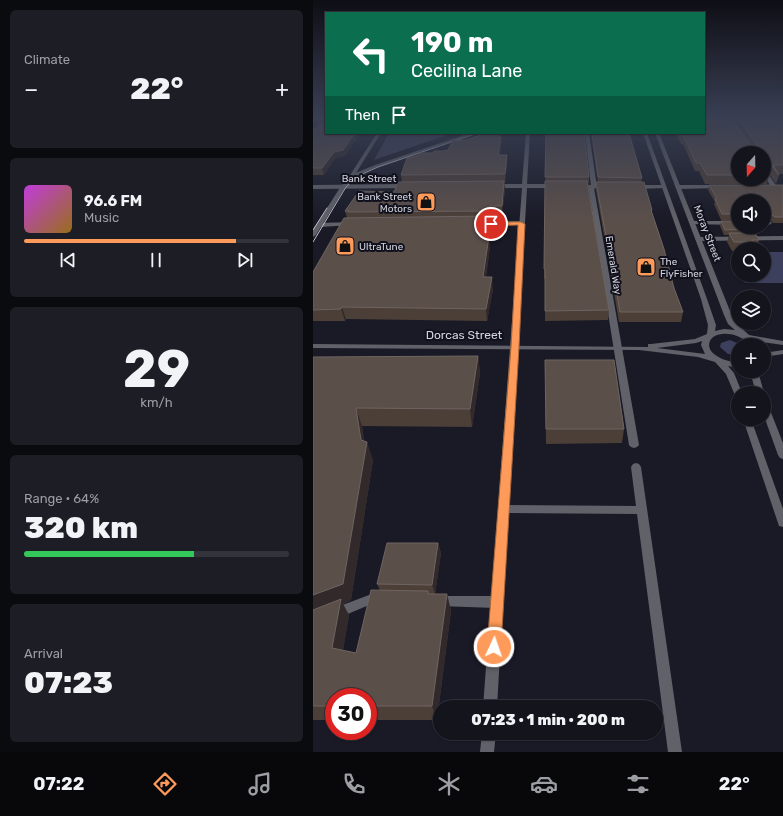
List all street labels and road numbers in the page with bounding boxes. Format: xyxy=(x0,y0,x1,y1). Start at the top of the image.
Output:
street label: Bank Street xyxy=(342,173,396,185)
street label: Moray Street xyxy=(691,203,723,263)
street label: Emerald Way xyxy=(602,235,624,296)
street label: Dorcas Street xyxy=(426,328,503,342)

